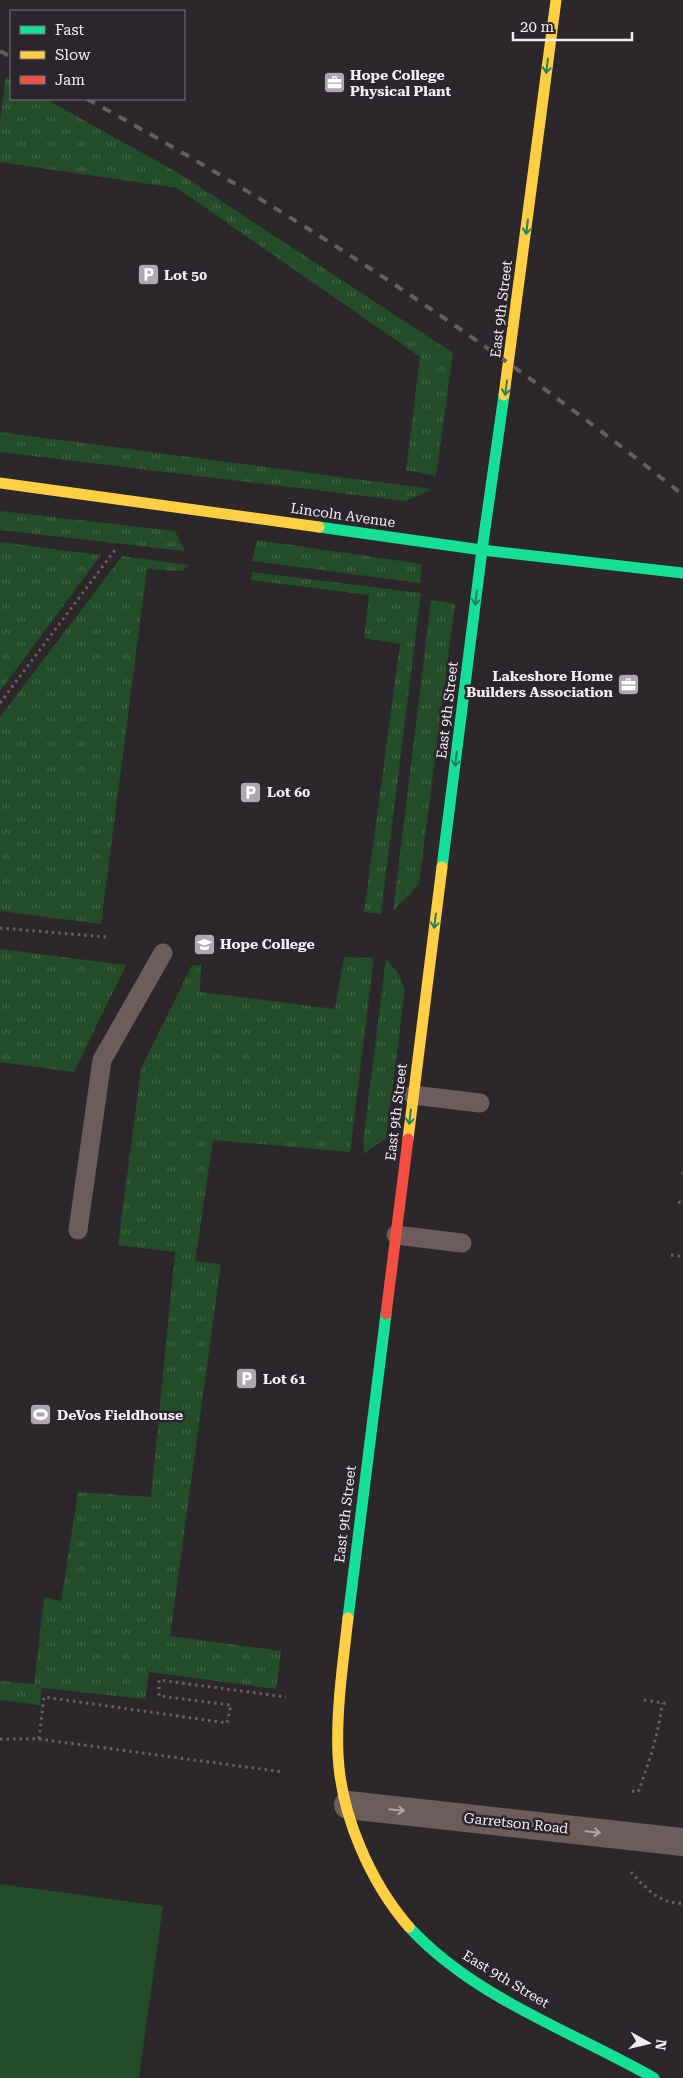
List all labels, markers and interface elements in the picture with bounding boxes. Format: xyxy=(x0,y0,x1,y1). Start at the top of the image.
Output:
legend xyxy=(10,10,185,100)
scale bar xyxy=(513,10,632,42)
text: 20 m xyxy=(520,18,555,36)
text: Fast xyxy=(55,21,85,39)
text: Slow xyxy=(55,46,91,64)
one-way arrow xyxy=(542,57,552,73)
place label: Hope College Physical Plant xyxy=(350,67,451,99)
text: Jam xyxy=(55,71,85,89)
office icon: Hope College Physical Plant xyxy=(322,71,346,95)
one-way arrow xyxy=(522,219,532,235)
street label: East 9th Street xyxy=(487,259,515,359)
parking icon: Lot 50 xyxy=(136,263,160,287)
place label: Lot 50 xyxy=(164,267,207,283)
one-way arrow xyxy=(500,380,510,396)
street label: Lincoln Avenue xyxy=(290,500,397,530)
one-way arrow xyxy=(471,590,481,606)
street label: East 9th Street xyxy=(433,660,461,760)
place label: Lakeshore Home Builders Association xyxy=(466,668,614,700)
office icon: Lakeshore Home Builders Association xyxy=(617,672,641,696)
one-way arrow xyxy=(450,751,460,767)
parking icon: Lot 60 xyxy=(239,780,263,804)
place label: Lot 60 xyxy=(267,784,310,800)
one-way arrow xyxy=(430,912,440,928)
school or university icon: Hope College xyxy=(192,932,216,956)
place label: Hope College xyxy=(220,936,315,952)
street label: East 9th Street xyxy=(382,1062,410,1162)
one-way arrow xyxy=(405,1108,415,1124)
parking icon: Lot 61 xyxy=(235,1367,259,1391)
place label: Lot 61 xyxy=(263,1371,306,1387)
sports icon: DeVos Fieldhouse xyxy=(29,1403,53,1427)
place label: DeVos Fieldhouse xyxy=(57,1407,183,1423)
street label: East 9th Street xyxy=(331,1464,359,1564)
one-way arrow xyxy=(388,1805,404,1815)
street label: Garretson Road xyxy=(463,1810,569,1836)
one-way arrow xyxy=(585,1827,601,1837)
street label: East 9th Street xyxy=(460,1947,552,2011)
north arrow xyxy=(623,2018,673,2068)
text: N xyxy=(652,2038,670,2051)

